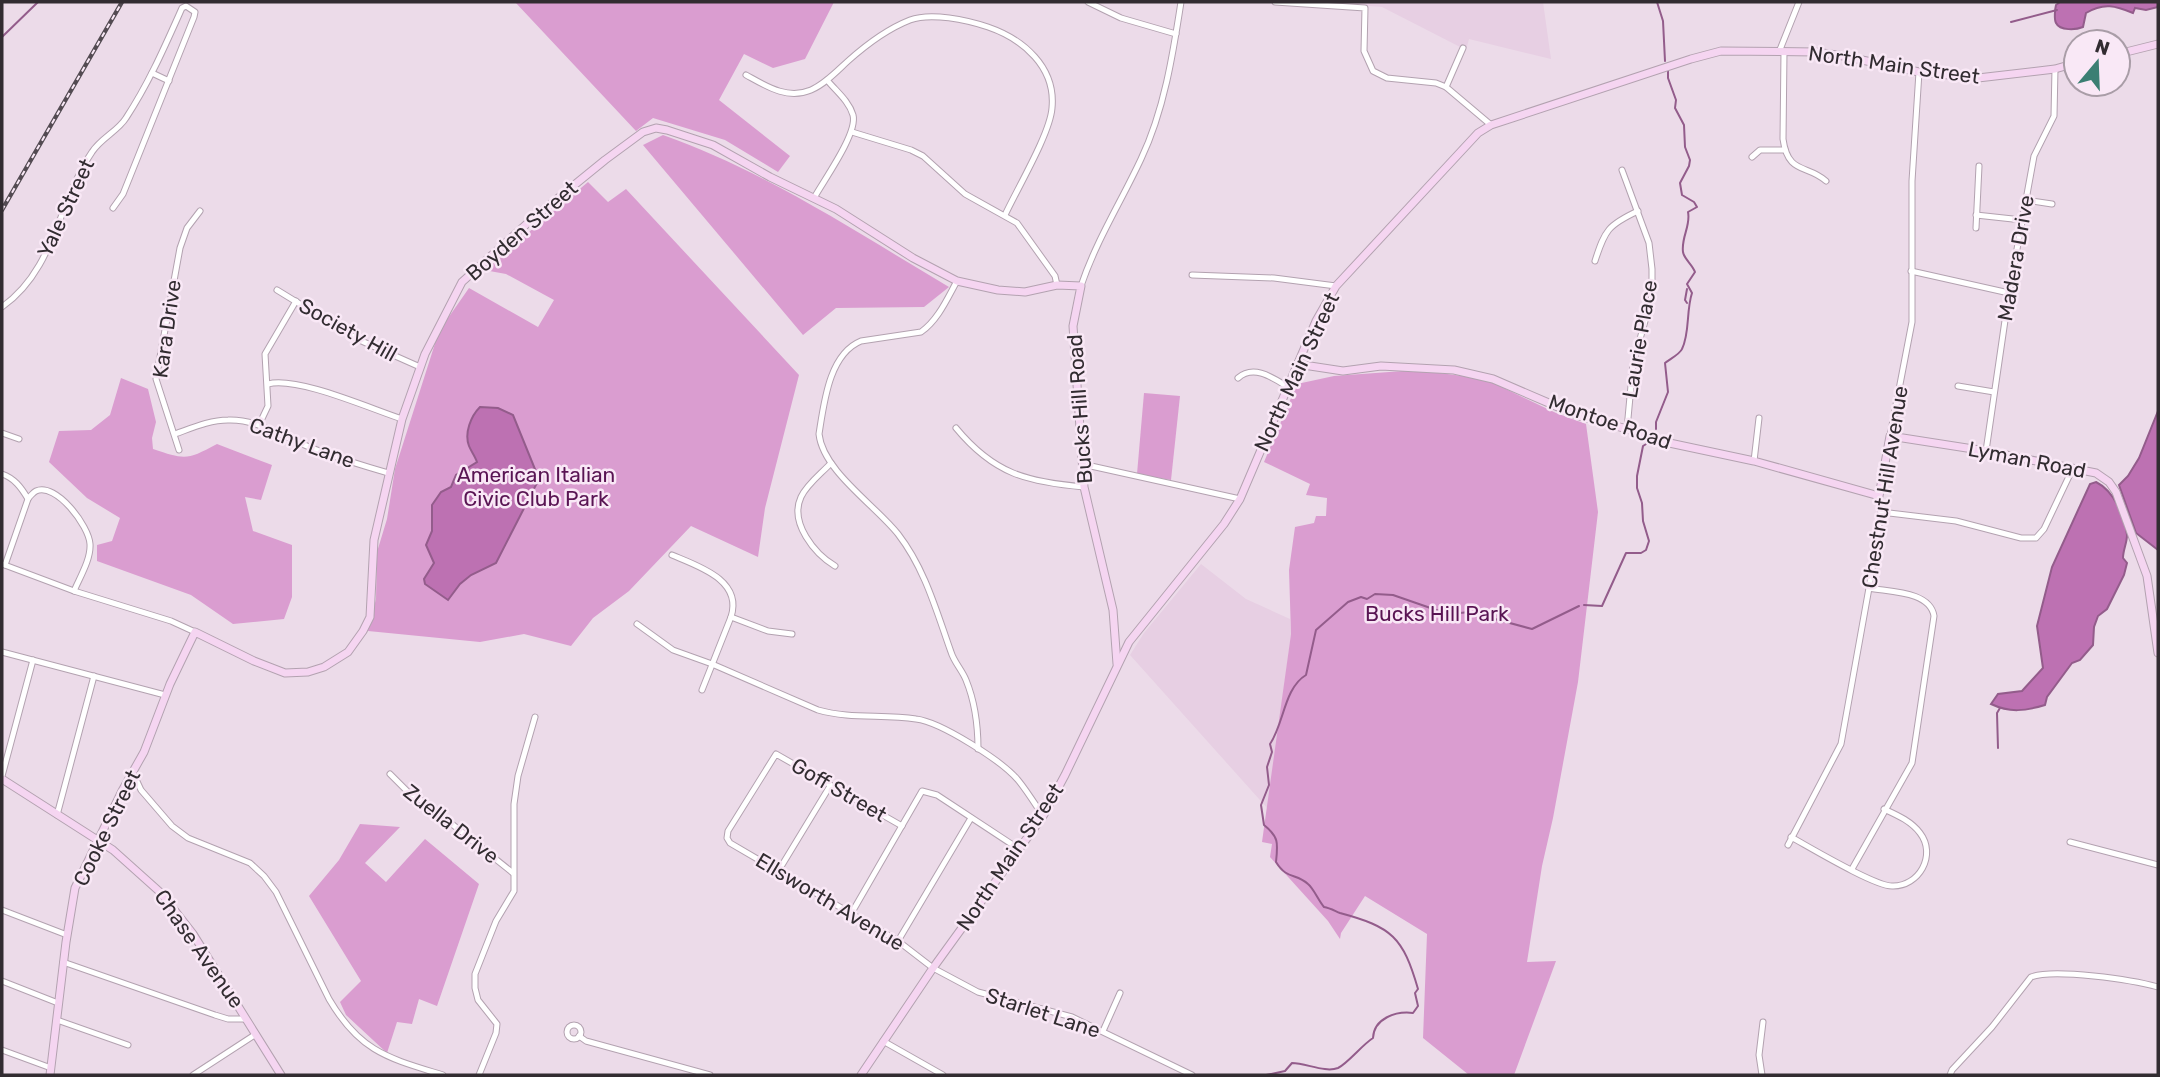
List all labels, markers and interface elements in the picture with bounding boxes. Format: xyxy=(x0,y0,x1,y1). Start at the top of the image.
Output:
north arrow xyxy=(2062,28,2132,98)
text: N xyxy=(2092,34,2113,60)
street label: North Main Street xyxy=(1807,40,1981,89)
street label: Yale Street xyxy=(32,155,99,261)
street label: Boyden Street xyxy=(461,175,583,286)
street label: Madera Drive xyxy=(1992,193,2039,323)
street label: Kara Drive xyxy=(147,278,186,380)
street label: Laurie Place xyxy=(1617,278,1662,400)
street label: North Main Street xyxy=(1249,288,1344,455)
street label: Society Hill xyxy=(295,292,402,367)
street label: Bucks Hill Road xyxy=(1062,333,1097,485)
street label: Chestnut Hill Avenue xyxy=(1856,384,1913,590)
street label: Montoe Road xyxy=(1545,389,1675,454)
street label: Cathy Lane xyxy=(246,412,358,473)
street label: Lyman Road xyxy=(1966,436,2088,483)
park label: American Italian Civic Club Park xyxy=(457,462,615,511)
park label: Bucks Hill Park xyxy=(1365,601,1509,626)
street label: Goff Street xyxy=(787,752,891,827)
street label: Cooke Street xyxy=(68,766,145,890)
street label: North Main Street xyxy=(951,778,1068,935)
street label: Zuella Drive xyxy=(399,779,504,869)
street label: Ellsworth Avenue xyxy=(751,847,909,956)
street label: Chase Avenue xyxy=(149,885,250,1013)
street label: Starlet Lane xyxy=(983,982,1104,1043)

